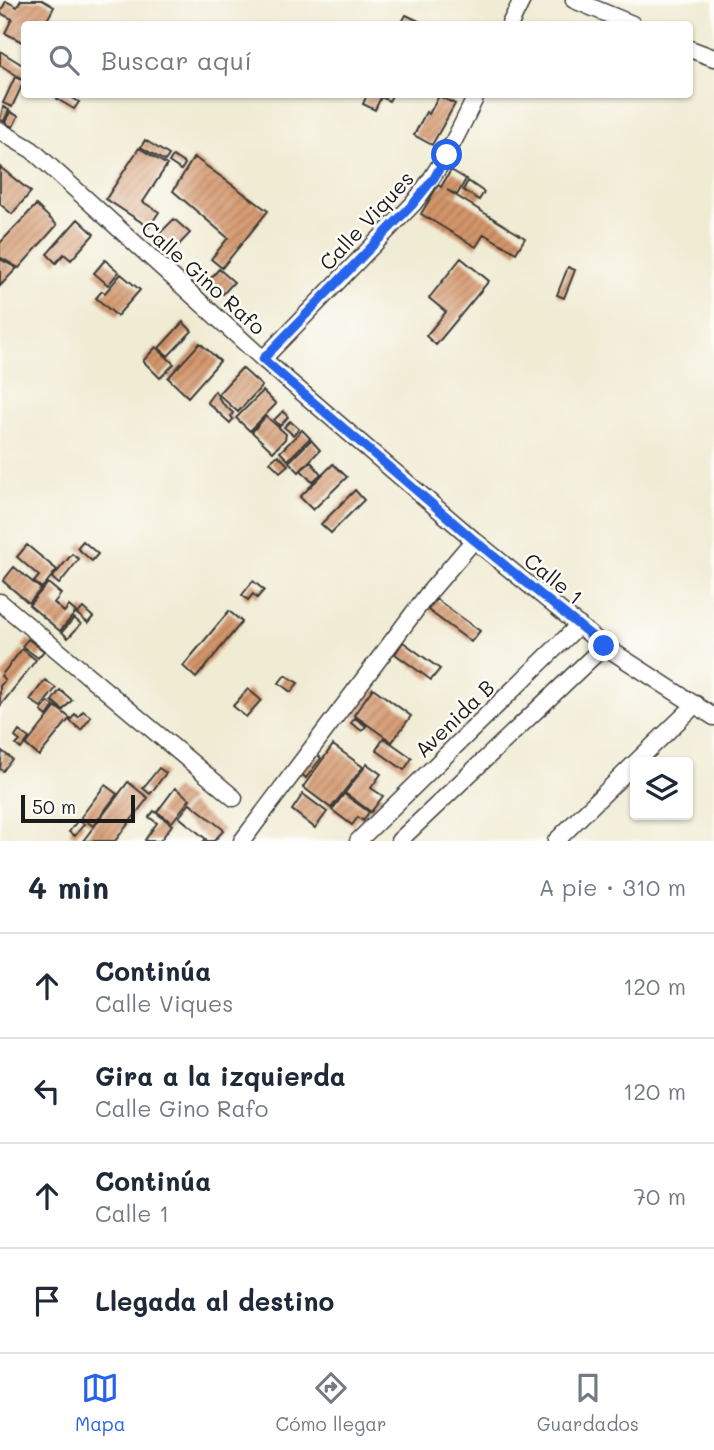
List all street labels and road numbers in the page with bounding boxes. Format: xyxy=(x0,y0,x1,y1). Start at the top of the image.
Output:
street label: Calle Viques xyxy=(313,165,419,275)
street label: Calle Gino Rafo xyxy=(136,214,272,340)
street label: Calle 1 xyxy=(519,546,589,610)
street label: Avenida B xyxy=(408,673,500,763)

